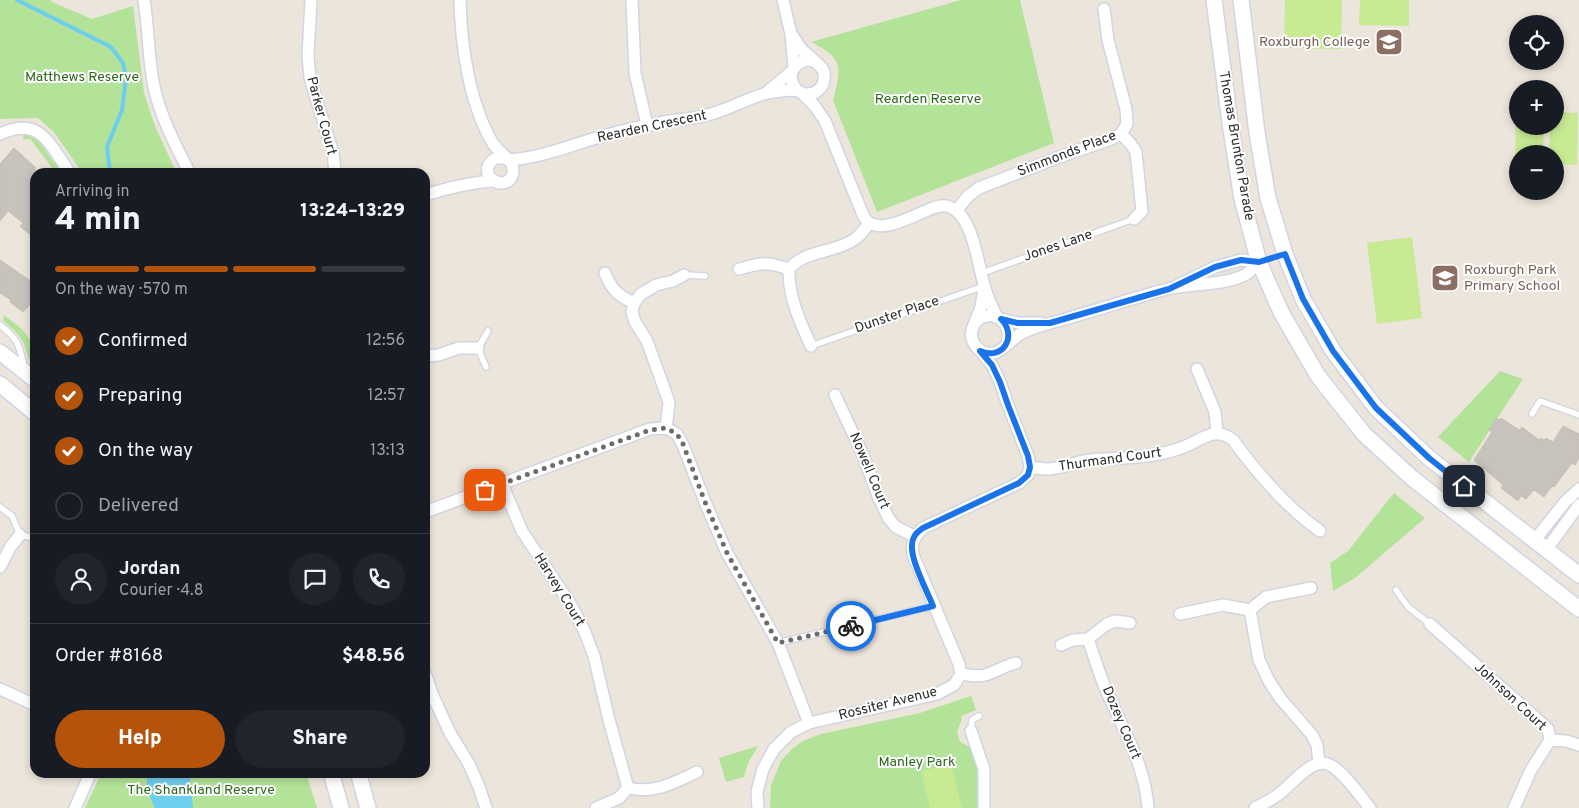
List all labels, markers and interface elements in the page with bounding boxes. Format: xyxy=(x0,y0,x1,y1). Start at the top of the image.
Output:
map controls xyxy=(1509,15,1564,200)
button: locate xyxy=(1509,15,1564,70)
school or university icon: Roxburgh College xyxy=(1374,27,1404,57)
place label: Roxburgh College xyxy=(1259,34,1370,51)
park label: Matthews Reserve xyxy=(25,69,139,86)
street label: Thomas Brunton Parade xyxy=(1214,70,1258,222)
street label: Parker Court xyxy=(302,75,340,157)
button: + xyxy=(1509,80,1564,135)
park label: Rearden Reserve xyxy=(875,91,981,108)
street label: Rearden Crescent xyxy=(596,107,708,147)
street label: Simmonds Place xyxy=(1015,127,1119,181)
button: − xyxy=(1509,145,1564,200)
text: Arriving in xyxy=(55,182,130,202)
text: 13:24–13:29 xyxy=(300,199,405,223)
text: 4 min xyxy=(55,201,141,241)
street label: Jones Lane xyxy=(1021,226,1095,266)
place label: Roxburgh Park Primary School xyxy=(1464,262,1560,295)
school or university icon: Roxburgh Park Primary School xyxy=(1430,263,1460,293)
text: On the way · 570 m xyxy=(55,280,188,300)
street label: Dunster Place xyxy=(853,293,941,337)
icon: check xyxy=(55,327,83,355)
text: Confirmed xyxy=(98,329,188,353)
text: 12:56 xyxy=(366,331,405,351)
icon: check xyxy=(55,382,83,410)
text: Preparing xyxy=(98,384,182,408)
text: 12:57 xyxy=(368,386,405,406)
street label: Nowell Court xyxy=(845,430,893,512)
icon: check xyxy=(55,437,83,465)
text: On the way xyxy=(98,439,193,463)
text: 13:13 xyxy=(370,441,405,461)
street label: Thurmand Court xyxy=(1057,444,1163,476)
pin xyxy=(1443,465,1485,507)
pin xyxy=(464,469,506,511)
icon: home xyxy=(1450,472,1478,500)
icon: bag xyxy=(471,476,499,504)
text: Delivered xyxy=(98,494,179,518)
street label: Harvey Court xyxy=(530,550,588,630)
button: person xyxy=(55,553,107,605)
button: chat xyxy=(289,553,341,605)
button: phone xyxy=(353,553,405,605)
text: Jordan xyxy=(119,557,181,581)
text: Courier · 4.8 xyxy=(119,581,203,601)
courier xyxy=(826,601,876,651)
icon: bike xyxy=(837,612,865,640)
text: Order #8168 xyxy=(55,644,163,668)
text: $48.56 xyxy=(342,644,405,668)
street label: Johnson Court xyxy=(1470,659,1550,735)
street label: Rossiter Avenue xyxy=(837,684,939,724)
street label: Dozey Court xyxy=(1098,684,1144,762)
button: Help xyxy=(55,710,225,768)
button: Share xyxy=(235,710,405,768)
park label: Manley Park xyxy=(879,754,955,771)
park label: The Shankland Reserve xyxy=(127,782,275,799)

